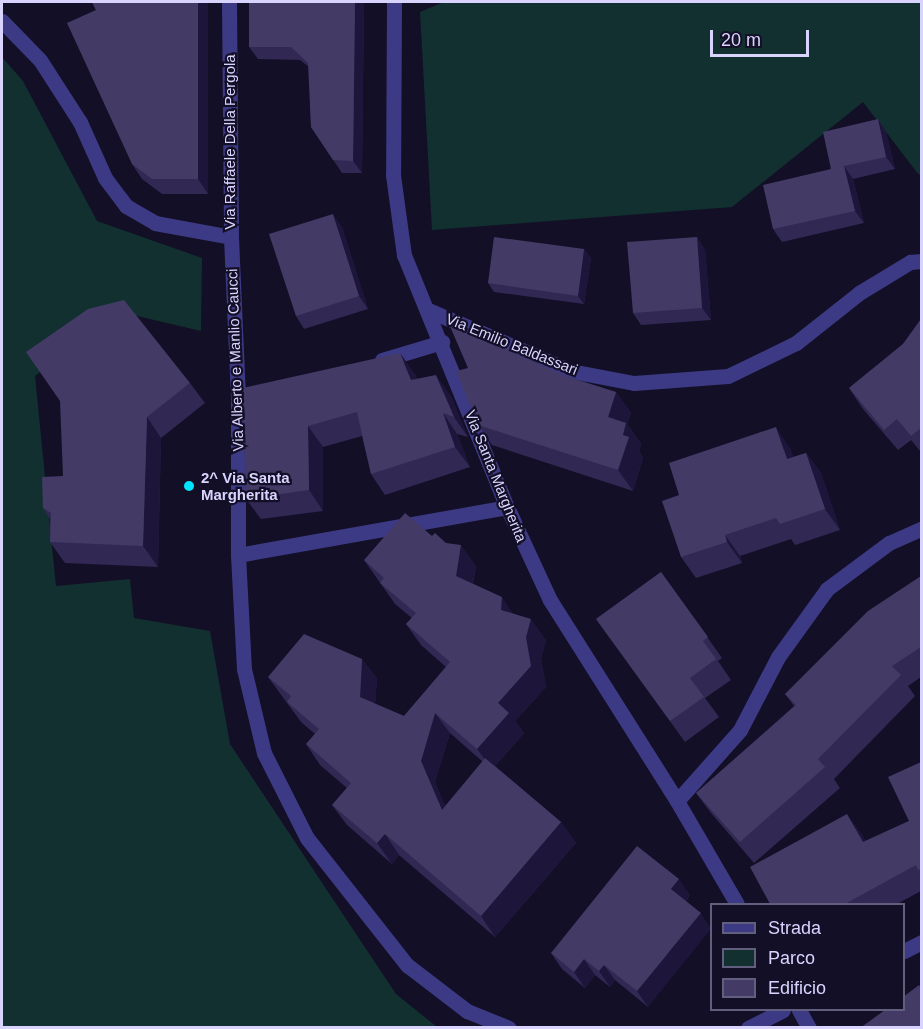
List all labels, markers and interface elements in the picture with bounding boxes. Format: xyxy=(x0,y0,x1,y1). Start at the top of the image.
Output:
scale bar xyxy=(713,18,812,56)
text: 20 m xyxy=(721,30,761,50)
street label: Via Raffaele Della Pergola xyxy=(221,54,239,230)
street label: Via Alberto e Manlio Caucci xyxy=(223,268,247,452)
street label: Via Emilio Baldassari xyxy=(443,309,581,379)
street label: Via Santa Margherita xyxy=(461,407,531,545)
place label: 2^ Via Santa Margherita xyxy=(201,468,290,503)
marker: 2^ Via Santa Margherita xyxy=(182,479,196,493)
legend xyxy=(710,903,905,1011)
text: Strada xyxy=(768,918,821,938)
text: Parco xyxy=(768,948,815,968)
text: Edificio xyxy=(768,978,826,998)

